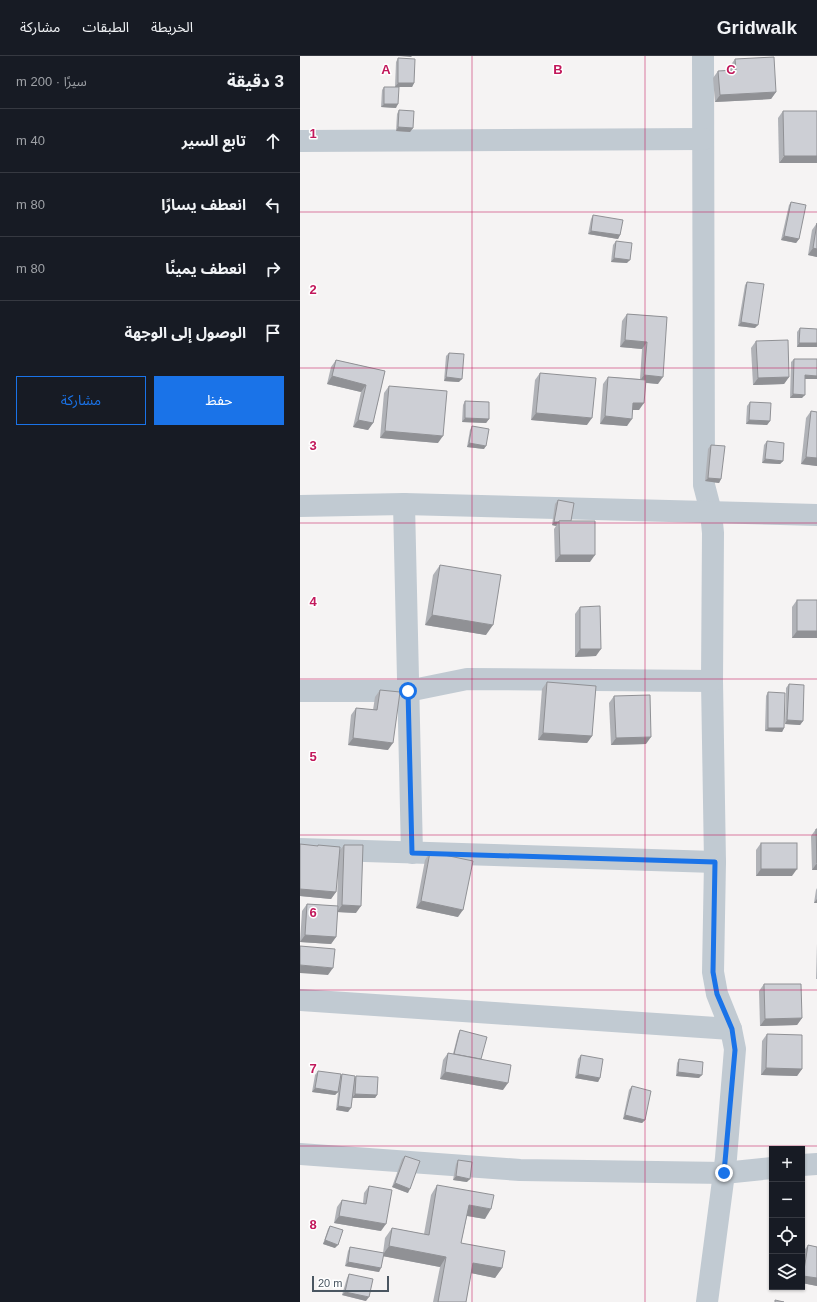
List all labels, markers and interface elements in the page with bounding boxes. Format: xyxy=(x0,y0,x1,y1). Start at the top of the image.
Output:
text: Gridwalk xyxy=(717,17,797,38)
text: مشاركة xyxy=(20,19,60,35)
text: الطبقات xyxy=(82,19,129,35)
text: الخريطة xyxy=(151,19,193,35)
text: A xyxy=(381,62,391,77)
text: B xyxy=(553,62,563,77)
text: C xyxy=(726,62,736,77)
text: 3 دقيقة xyxy=(227,72,284,91)
text: سيرًا · 200 m xyxy=(16,74,87,89)
text: 1 xyxy=(309,126,317,141)
icon: ahead xyxy=(262,130,284,152)
text: تابع السير xyxy=(182,132,246,149)
text: 40 m xyxy=(16,133,45,148)
icon: left xyxy=(262,194,284,216)
text: انعطف يسارًا xyxy=(161,196,246,213)
text: 80 m xyxy=(16,197,45,212)
icon: right xyxy=(262,258,284,280)
text: انعطف يمينًا xyxy=(165,260,246,277)
text: 80 m xyxy=(16,261,45,276)
text: 2 xyxy=(309,282,317,297)
icon: arrive xyxy=(262,322,284,344)
text: الوصول إلى الوجهة xyxy=(124,324,246,341)
button: مشاركة xyxy=(16,376,146,425)
button: حفظ xyxy=(154,376,284,425)
text: 3 xyxy=(309,438,317,453)
text: 4 xyxy=(309,594,317,609)
route start xyxy=(399,682,417,700)
text: 5 xyxy=(309,749,317,764)
text: 6 xyxy=(309,905,317,920)
text: 7 xyxy=(309,1061,317,1076)
map controls xyxy=(769,1146,805,1290)
button: + xyxy=(769,1146,805,1182)
route end xyxy=(715,1164,733,1182)
button: − xyxy=(769,1182,805,1218)
text: 8 xyxy=(309,1217,317,1232)
button: locate xyxy=(769,1218,805,1254)
button: layers xyxy=(769,1254,805,1290)
scale bar xyxy=(312,1274,389,1293)
text: 20 m xyxy=(318,1277,342,1289)

